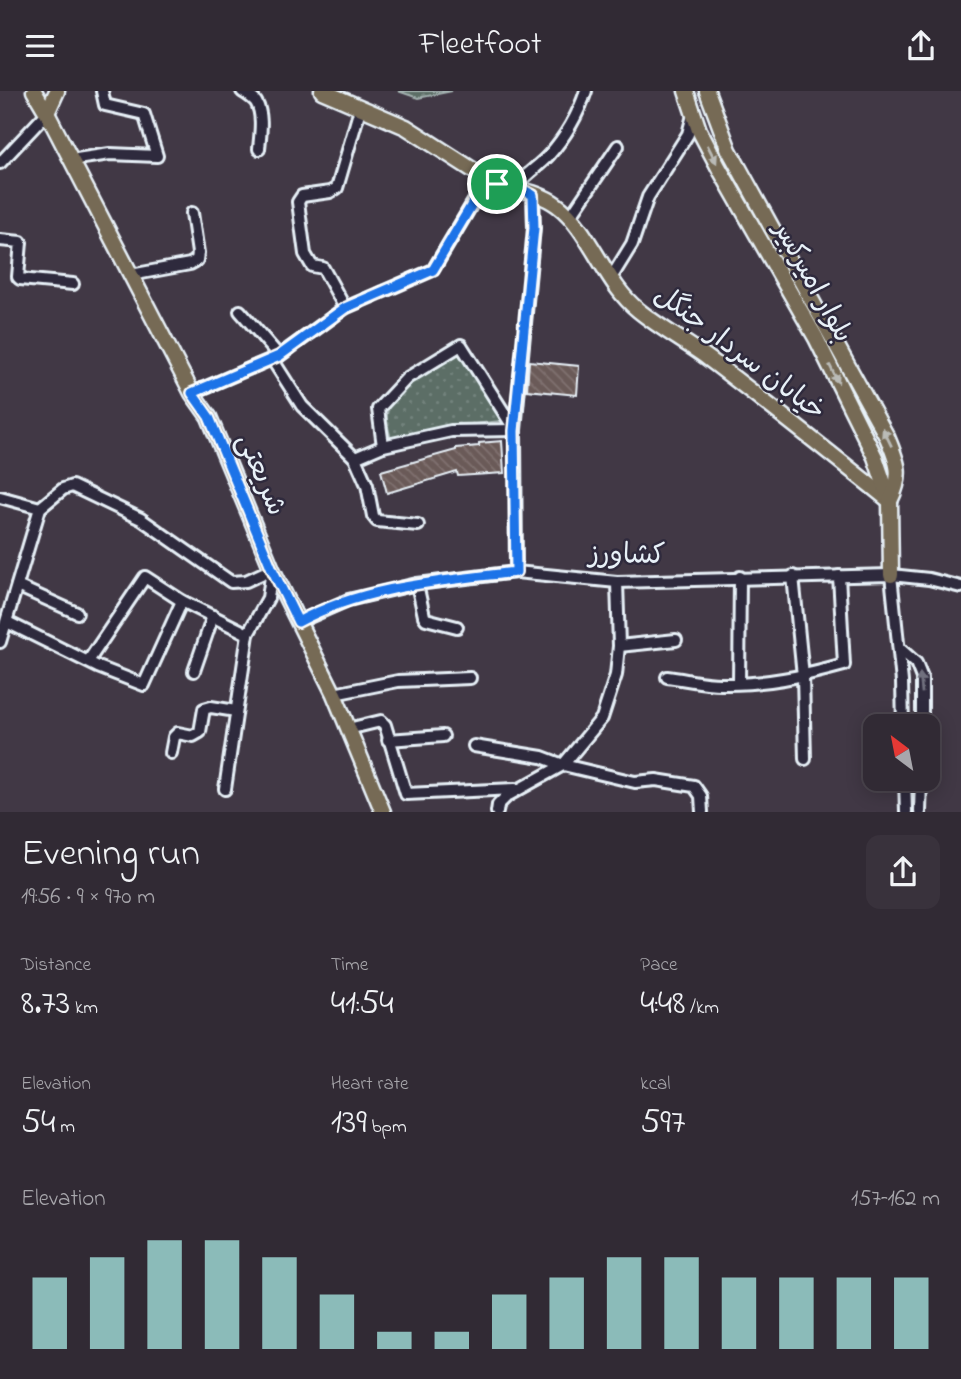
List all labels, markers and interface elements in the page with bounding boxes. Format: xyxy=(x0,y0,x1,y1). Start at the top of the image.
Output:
text: Fleetfoot xyxy=(419,22,542,69)
icon: menu xyxy=(21,27,59,65)
icon: share xyxy=(902,27,940,65)
one-way arrow xyxy=(706,144,717,164)
pin xyxy=(467,154,527,214)
icon: arrive xyxy=(478,165,516,203)
street label: بلوار امیرکبیر xyxy=(761,213,862,351)
street label: خیابان سردار جنگل xyxy=(645,276,833,432)
one-way arrow xyxy=(828,364,839,384)
street label: شریعتی xyxy=(224,427,296,523)
one-way arrow xyxy=(881,427,892,447)
street label: کشاورز xyxy=(586,535,666,577)
one-way arrow xyxy=(915,672,926,694)
north arrow xyxy=(863,714,940,791)
map controls xyxy=(863,714,940,791)
text: Evening run xyxy=(21,827,200,883)
button: share xyxy=(866,835,940,909)
text: 19:56 · 9 × 970 m xyxy=(21,881,155,914)
text: Distance xyxy=(21,952,91,979)
text: Time xyxy=(331,952,368,979)
text: Pace xyxy=(640,952,677,979)
text: 8.73 xyxy=(21,979,70,1030)
text: 41:54 xyxy=(331,979,394,1030)
text: 4:48 xyxy=(640,979,685,1030)
text: km xyxy=(70,995,98,1022)
text: /km xyxy=(685,995,719,1022)
text: Elevation xyxy=(21,1071,91,1098)
text: Heart rate xyxy=(331,1071,409,1098)
text: kcal xyxy=(640,1071,671,1098)
text: 54 xyxy=(21,1098,55,1149)
text: 139 xyxy=(331,1098,367,1149)
text: 597 xyxy=(640,1098,685,1149)
text: m xyxy=(55,1114,75,1141)
text: bpm xyxy=(367,1114,407,1141)
text: Elevation xyxy=(21,1183,106,1216)
text: 157–162 m xyxy=(851,1183,940,1216)

